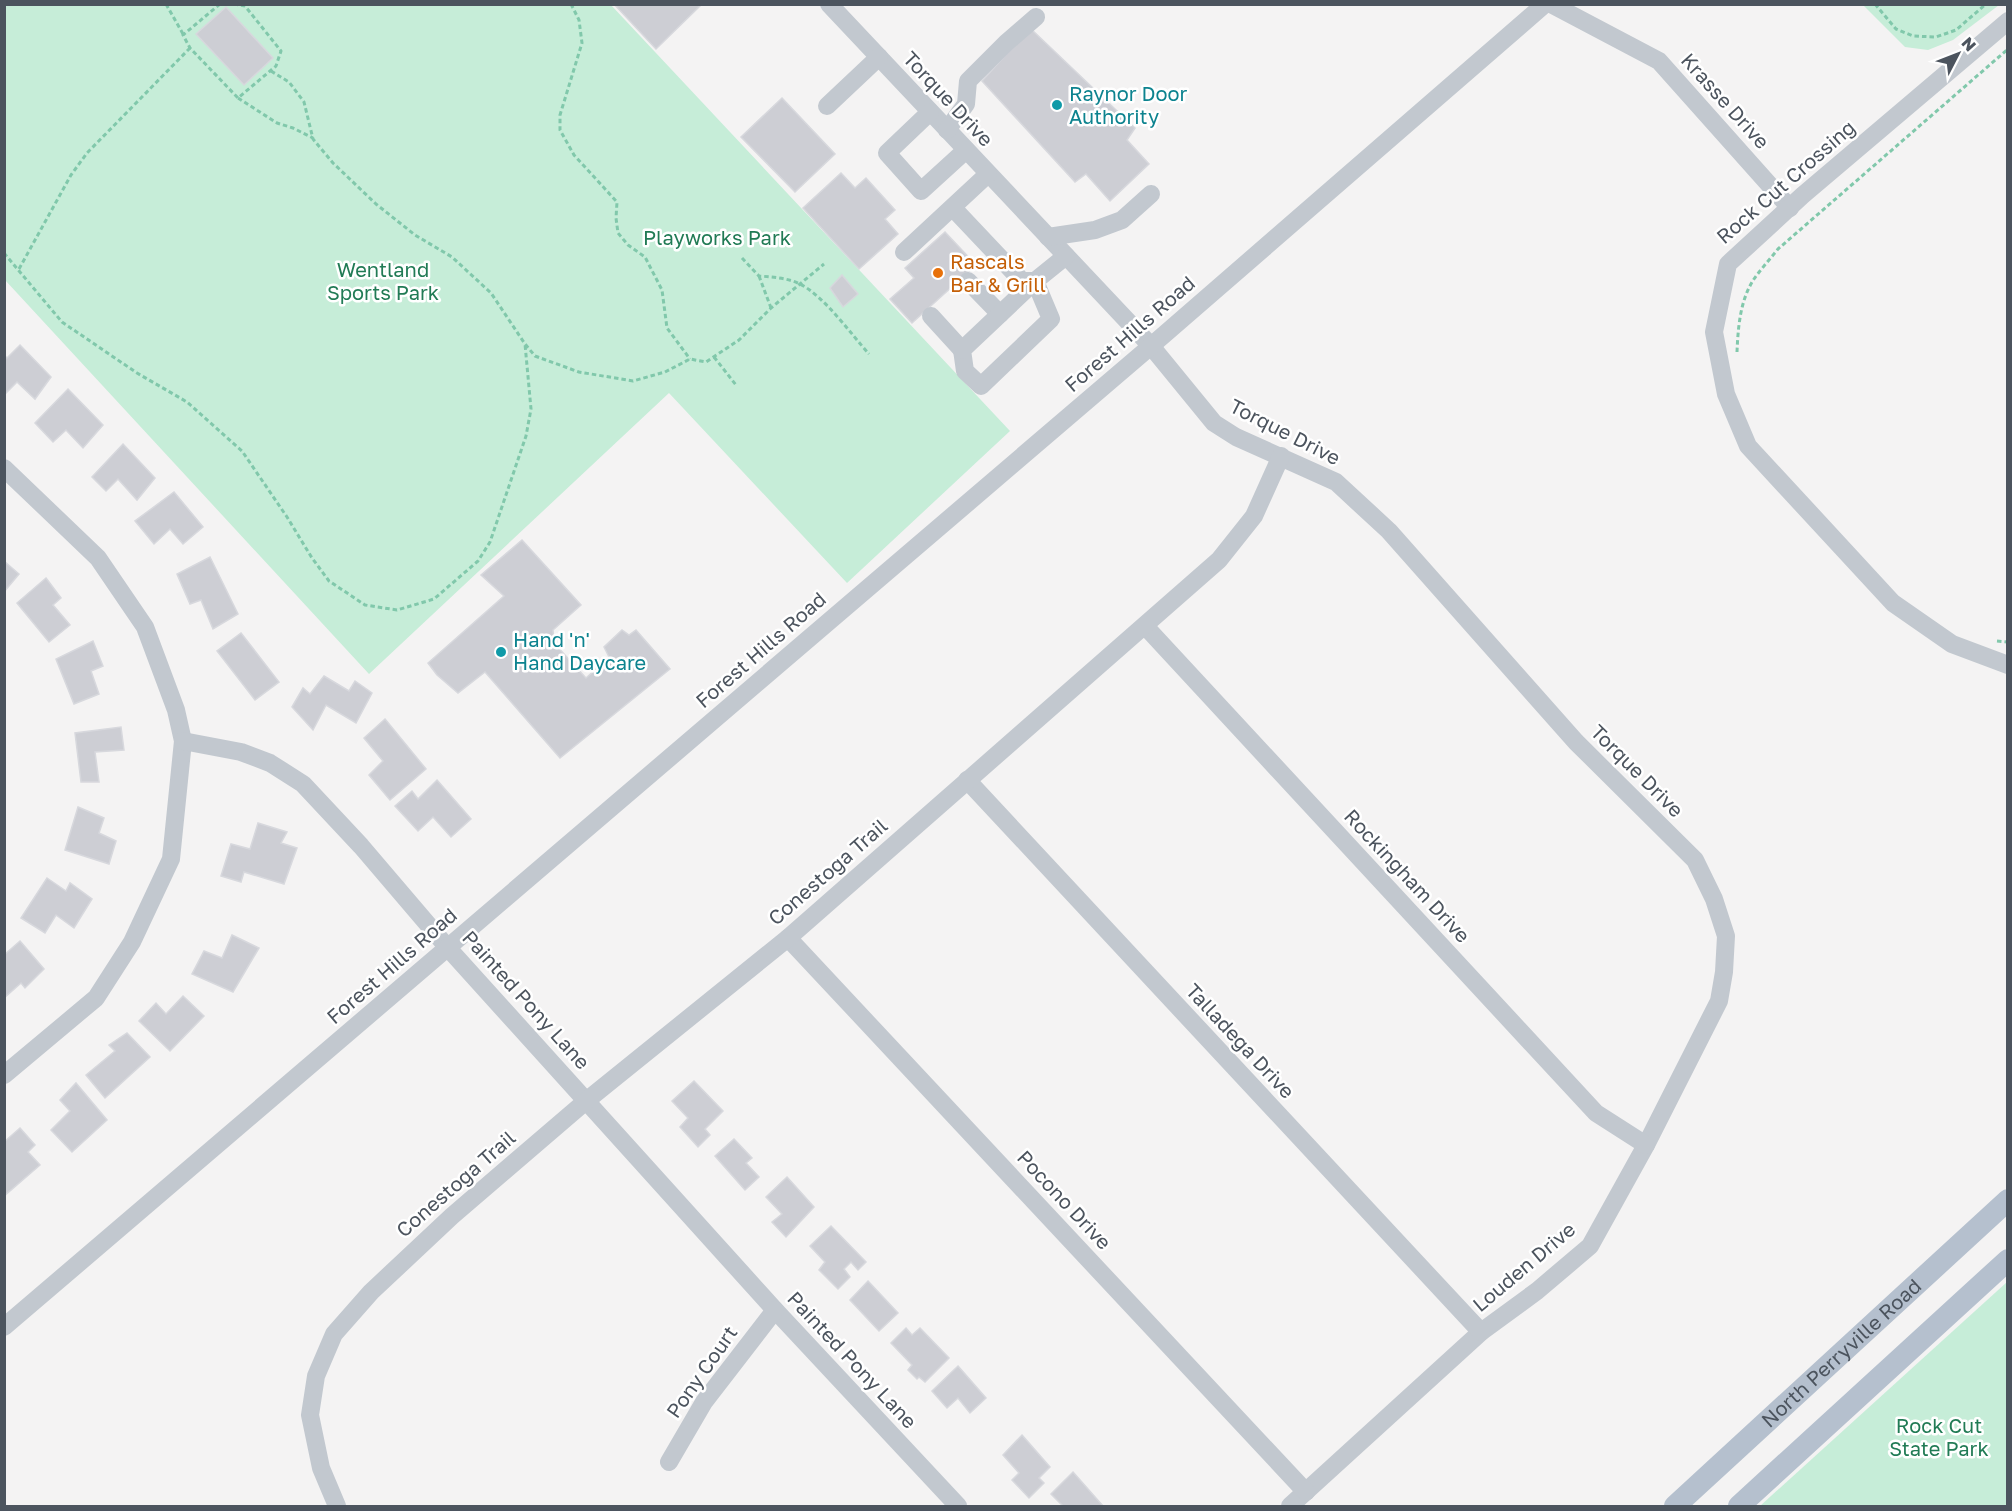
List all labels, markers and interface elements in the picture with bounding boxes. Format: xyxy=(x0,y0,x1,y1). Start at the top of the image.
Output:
north arrow xyxy=(1928,24,1988,84)
text: N xyxy=(1958,33,1981,55)
street label: Torque Drive xyxy=(899,46,999,151)
street label: Krasse Drive xyxy=(1677,48,1775,153)
place label: Raynor Door Authority xyxy=(1069,81,1188,128)
marker: Raynor Door Authority xyxy=(1050,98,1064,112)
street label: Rock Cut Crossing xyxy=(1711,115,1860,248)
park label: Playworks Park xyxy=(643,225,791,249)
place label: Rascals Bar & Grill xyxy=(950,249,1046,296)
park label: Wentland Sports Park xyxy=(327,257,439,304)
marker: Rascals Bar & Grill xyxy=(931,266,945,280)
street label: Forest Hills Road xyxy=(1059,270,1199,396)
street label: Torque Drive xyxy=(1226,393,1345,469)
street label: Forest Hills Road xyxy=(690,586,830,712)
place label: Hand 'n' Hand Daycare xyxy=(513,627,646,674)
marker: Hand 'n' Hand Daycare xyxy=(494,645,508,659)
street label: Torque Drive xyxy=(1587,719,1689,821)
street label: Rockingham Drive xyxy=(1340,804,1476,947)
street label: Conestoga Trail xyxy=(763,813,892,929)
street label: Forest Hills Road xyxy=(321,902,461,1028)
street label: Painted Pony Lane xyxy=(458,925,595,1074)
street label: Talladega Drive xyxy=(1181,978,1300,1103)
street label: Conestoga Trail xyxy=(391,1125,520,1241)
street label: Pocono Drive xyxy=(1013,1145,1117,1254)
street label: Louden Drive xyxy=(1467,1217,1579,1316)
street label: North Perryville Road xyxy=(1756,1273,1925,1432)
street label: Painted Pony Lane xyxy=(783,1286,922,1433)
street label: Pony Court xyxy=(661,1321,742,1422)
park label: Rock Cut State Park xyxy=(1889,1413,1989,1460)

